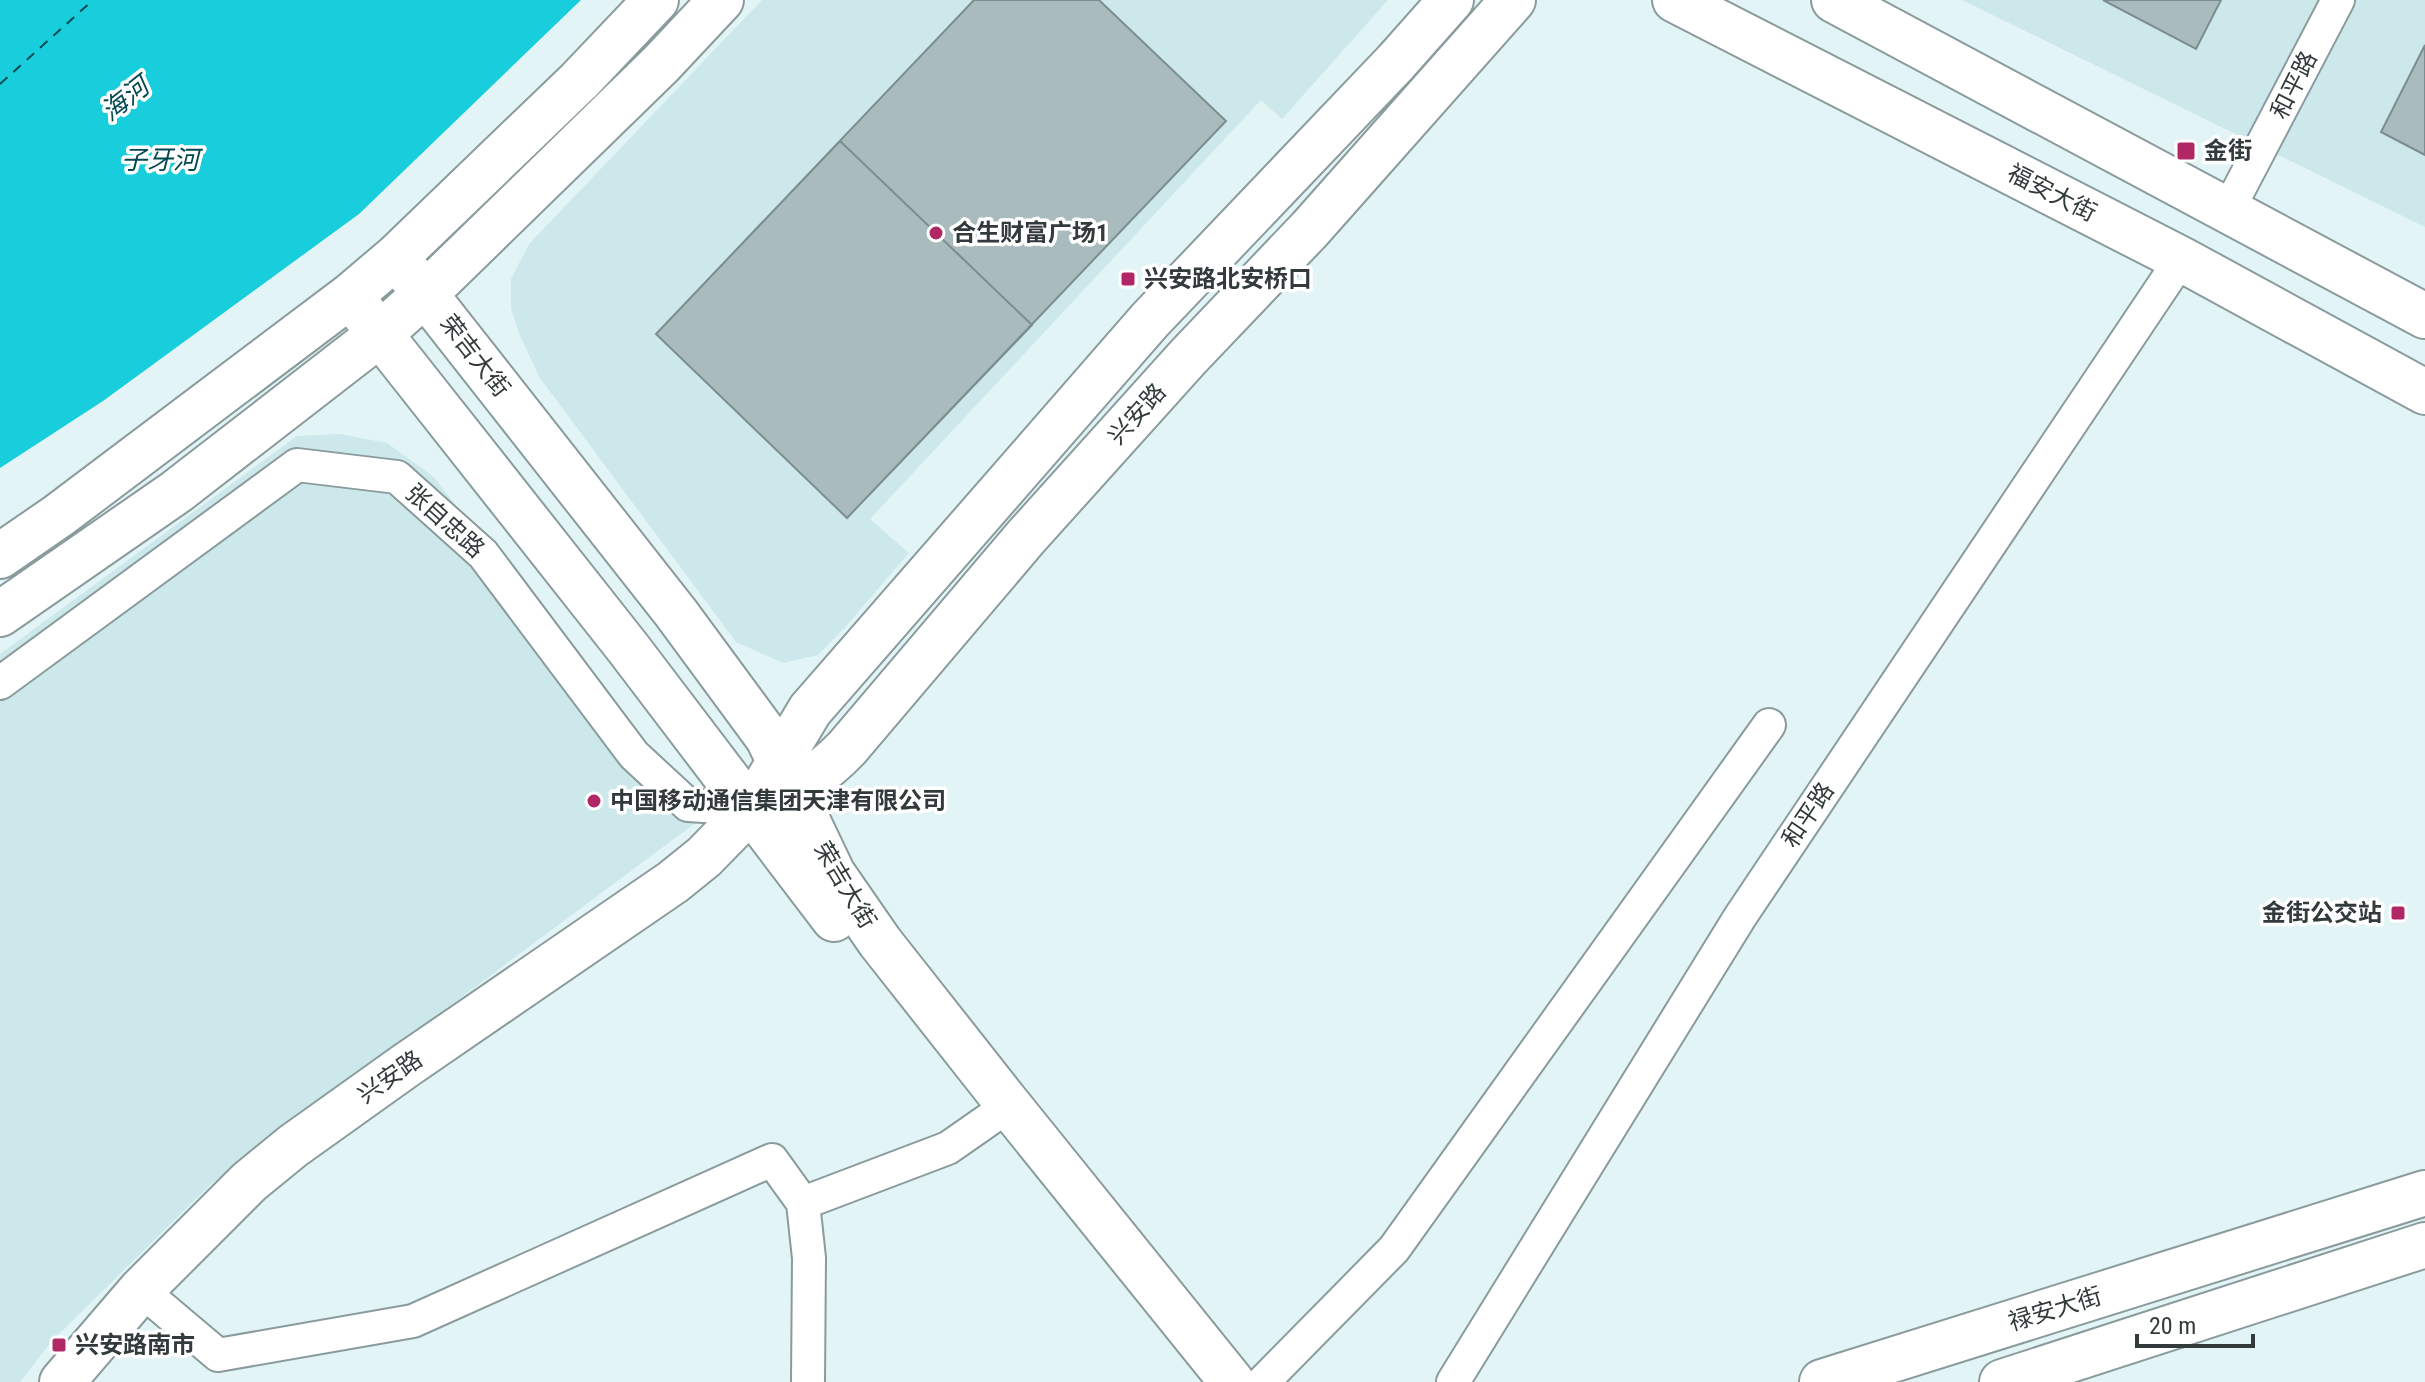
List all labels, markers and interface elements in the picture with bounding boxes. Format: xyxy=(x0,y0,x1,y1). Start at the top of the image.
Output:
street label: 和平路 xyxy=(2265,47,2323,123)
water label: 海河 xyxy=(95,68,159,127)
place label: 金街 xyxy=(2204,137,2252,165)
marker: 金街 xyxy=(2175,140,2197,162)
water label: 子牙河 xyxy=(121,145,204,175)
street label: 福安大街 xyxy=(2003,159,2101,227)
place label: 合生财富广场1 xyxy=(952,219,1108,247)
marker: 合生财富广场1 xyxy=(927,224,945,242)
place label: 兴安路北安桥口 xyxy=(1144,265,1312,293)
marker: 兴安路北安桥口 xyxy=(1119,270,1137,288)
street label: 荣吉大街 xyxy=(434,310,516,402)
street label: 兴安路 xyxy=(1103,378,1171,450)
street label: 张自忠路 xyxy=(400,478,490,564)
street label: 和平路 xyxy=(1776,777,1840,853)
place label: 中国移动通信集团天津有限公司 xyxy=(610,787,946,815)
marker: 中国移动通信集团天津有限公司 xyxy=(585,792,603,810)
street label: 荣吉大街 xyxy=(808,837,882,933)
place label: 金街公交站 xyxy=(2262,899,2382,927)
marker: 金街公交站 xyxy=(2389,904,2407,922)
street label: 兴安路 xyxy=(352,1045,428,1109)
street label: 禄安大街 xyxy=(2005,1282,2105,1336)
scale bar xyxy=(2137,1298,2253,1348)
text: 20 m xyxy=(2149,1312,2196,1340)
place label: 兴安路南市 xyxy=(75,1331,195,1359)
marker: 兴安路南市 xyxy=(50,1336,68,1354)

